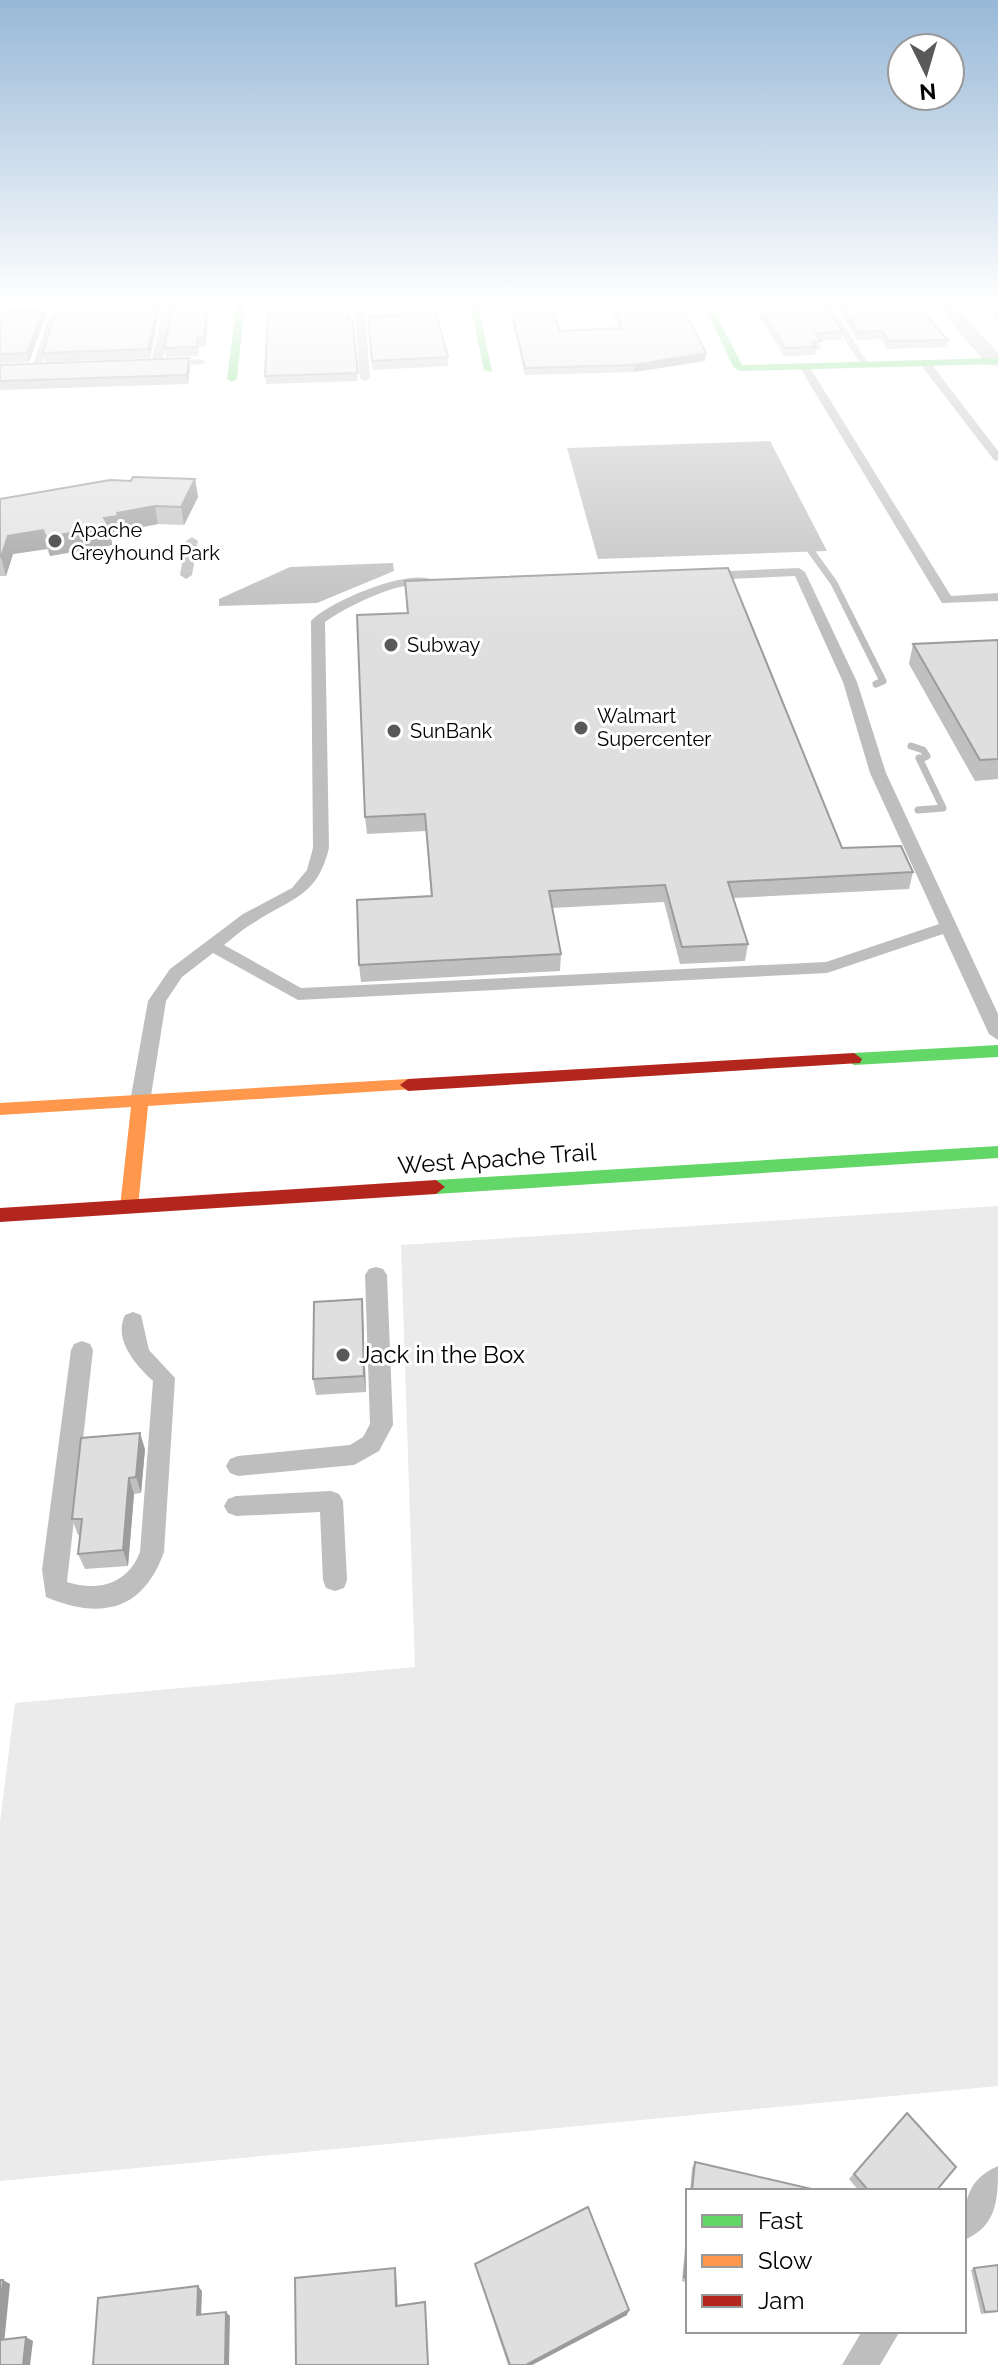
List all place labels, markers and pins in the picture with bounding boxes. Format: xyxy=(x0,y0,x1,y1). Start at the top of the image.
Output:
place label: Apache Greyhound Park xyxy=(71,518,220,565)
marker: Apache Greyhound Park xyxy=(46,532,64,550)
place label: Subway xyxy=(407,633,481,657)
marker: Subway xyxy=(382,636,400,654)
place label: Walmart Supercenter xyxy=(597,704,711,751)
place label: SunBank xyxy=(410,719,493,743)
marker: Walmart Supercenter xyxy=(572,719,590,737)
marker: SunBank xyxy=(385,722,403,740)
place label: Jack in the Box xyxy=(359,1340,525,1369)
marker: Jack in the Box xyxy=(334,1346,352,1364)

